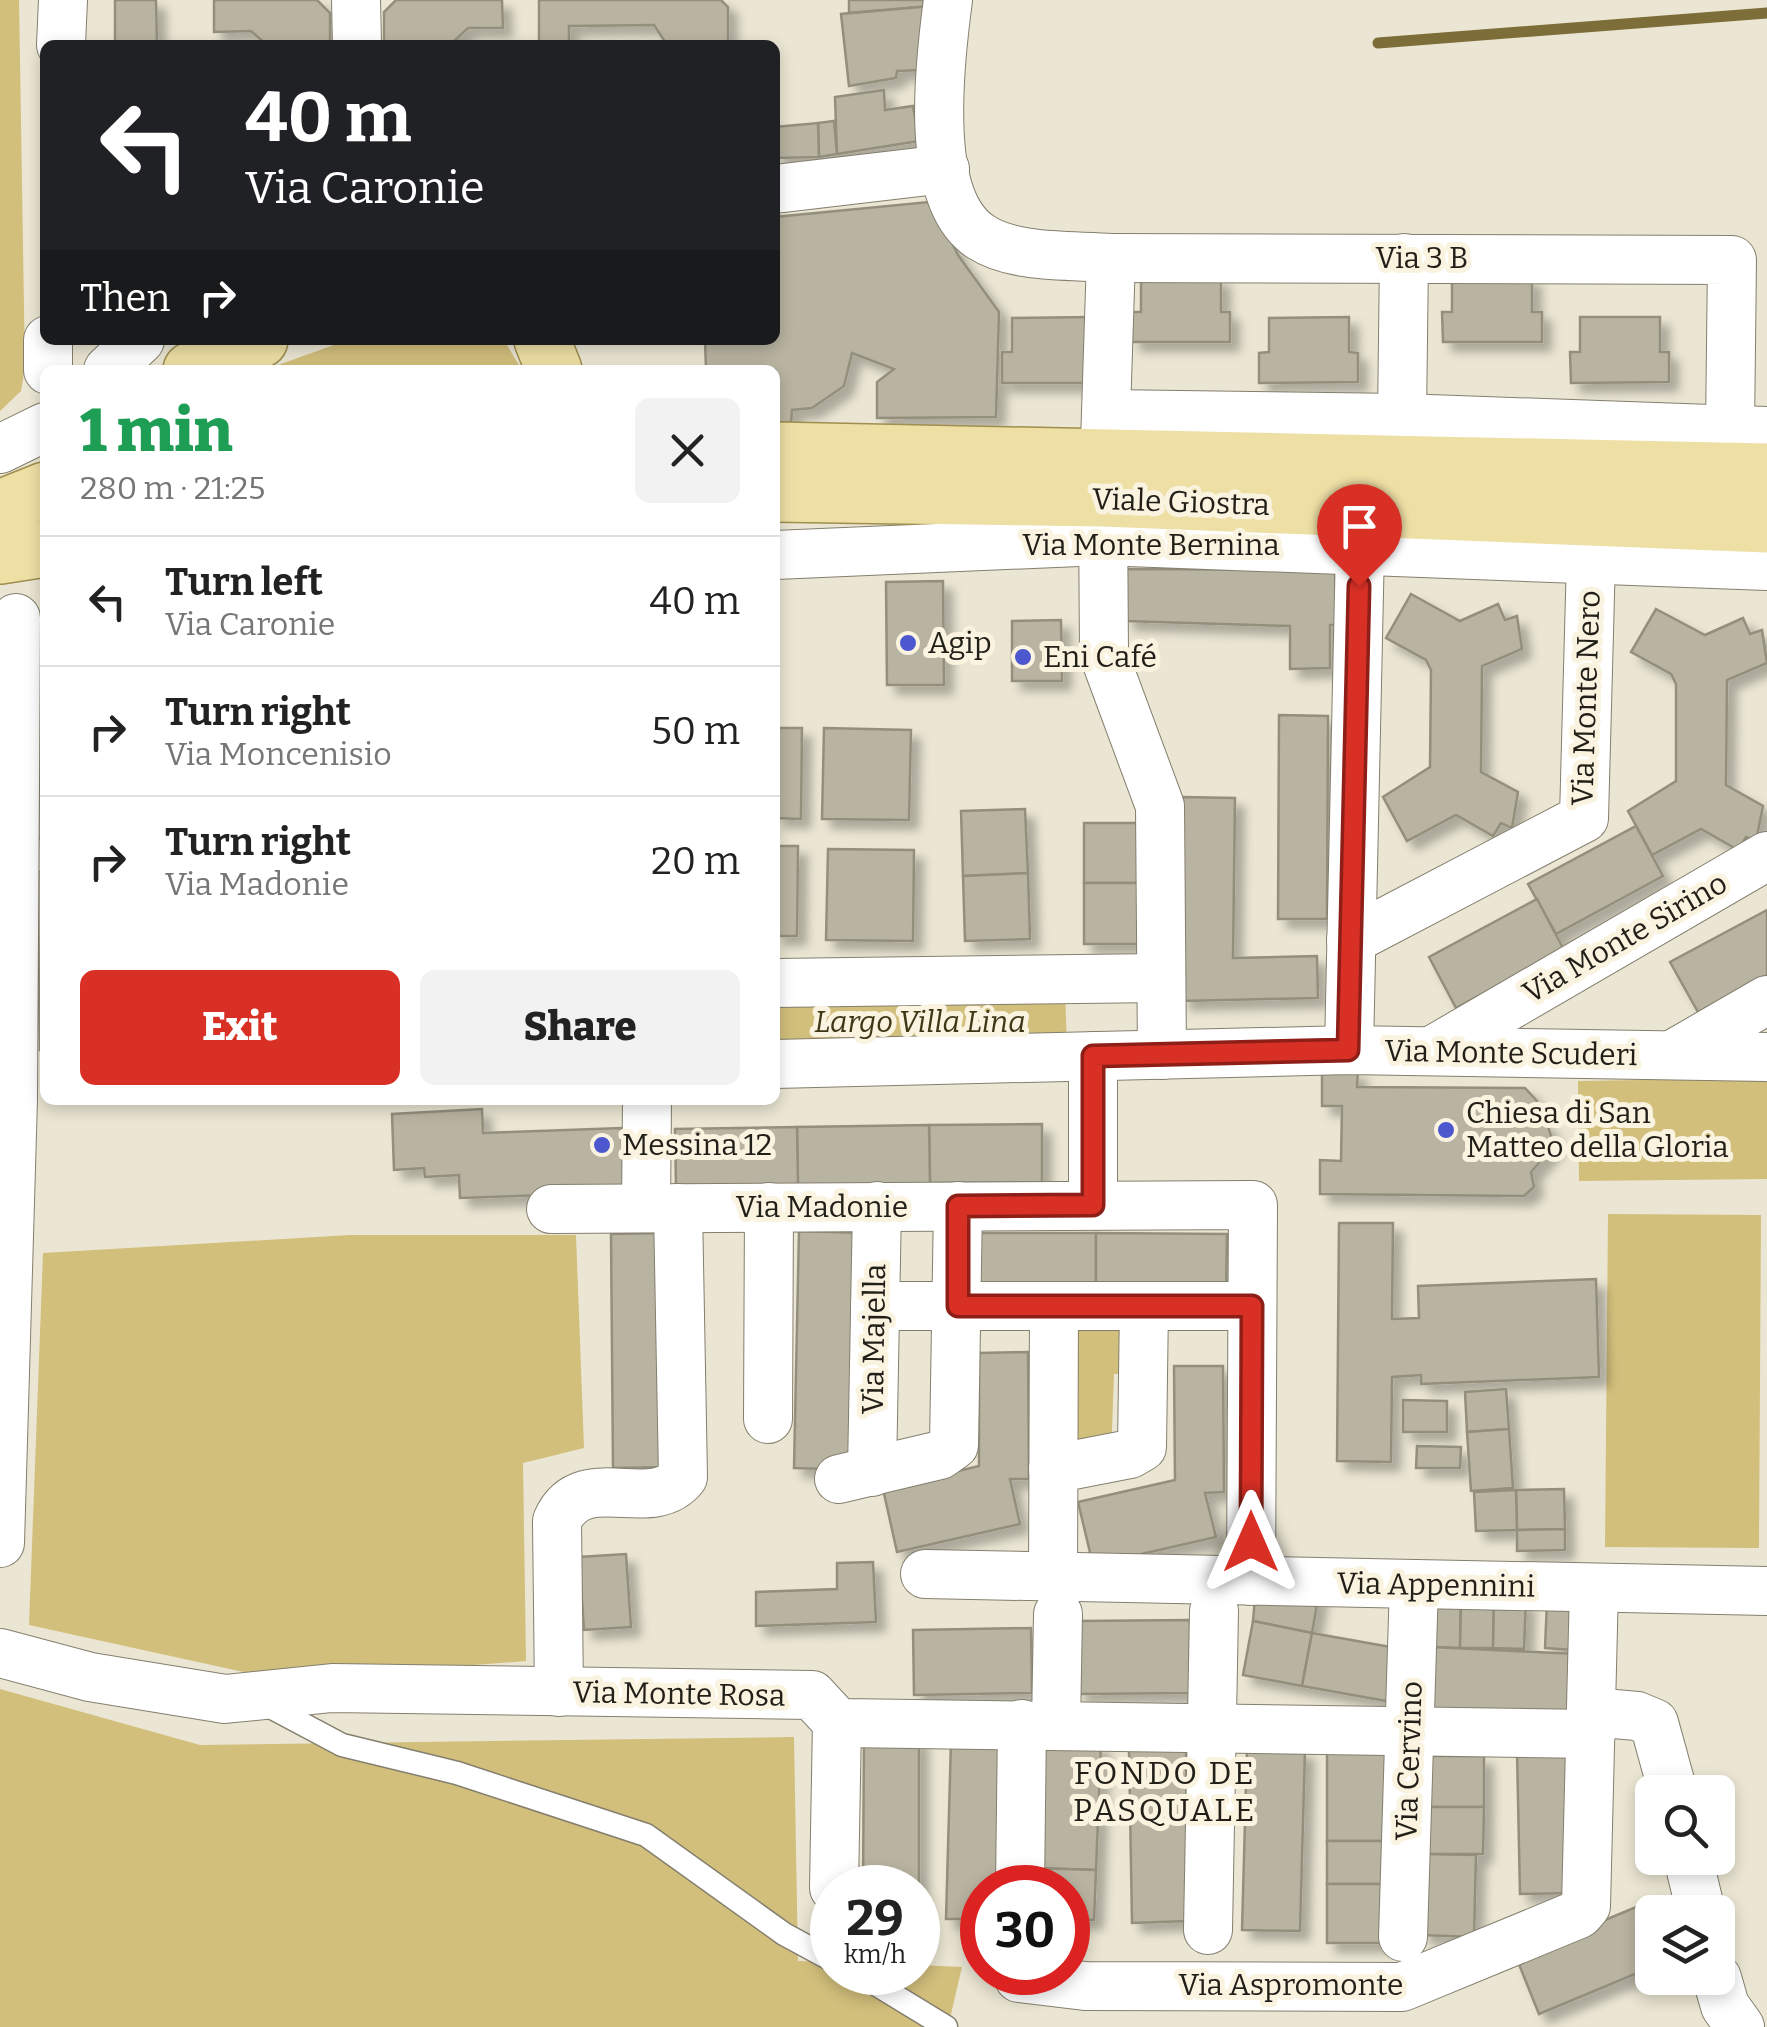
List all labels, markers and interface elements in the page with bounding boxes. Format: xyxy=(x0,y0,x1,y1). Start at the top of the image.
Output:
text: 40 m xyxy=(245,76,411,160)
icon: left xyxy=(80,80,210,210)
text: Via Caronie xyxy=(245,161,485,215)
street label: Via 3 B xyxy=(1376,240,1468,276)
icon: right xyxy=(190,270,245,325)
text: Then xyxy=(80,275,170,321)
text: 1 min xyxy=(80,395,233,467)
button: close xyxy=(635,398,740,503)
text: 280 m · 21:25 xyxy=(80,469,265,507)
street label: Viale Giostra xyxy=(1092,481,1270,523)
pin xyxy=(1317,484,1402,587)
icon: arrive xyxy=(1332,499,1387,554)
street label: Via Monte Bernina xyxy=(1022,527,1280,563)
text: Turn left xyxy=(165,559,323,605)
icon: left xyxy=(80,574,135,629)
text: 40 m xyxy=(650,578,740,624)
street label: Via Monte Nero xyxy=(1564,590,1608,806)
text: Via Caronie xyxy=(165,605,335,643)
place label: Agip xyxy=(928,625,992,661)
marker: Agip xyxy=(897,632,919,654)
place label: Eni Café xyxy=(1043,639,1157,675)
marker: Eni Café xyxy=(1012,646,1034,668)
text: Turn right xyxy=(165,689,351,735)
icon: right xyxy=(80,704,135,759)
text: 50 m xyxy=(651,708,740,754)
text: Via Moncenisio xyxy=(165,735,392,773)
text: Turn right xyxy=(165,819,351,865)
icon: right xyxy=(80,834,135,889)
text: 20 m xyxy=(651,838,740,884)
text: Via Madonie xyxy=(165,865,349,903)
street label: Via Monte Sirino xyxy=(1517,865,1733,1011)
button: Exit xyxy=(80,970,400,1085)
button: Share xyxy=(420,970,740,1085)
park label: Largo Villa Lina xyxy=(814,1004,1026,1040)
street label: Via Monte Scuderi xyxy=(1384,1033,1638,1073)
place label: Chiesa di San Matteo della Gloria xyxy=(1466,1095,1729,1165)
marker: Chiesa di San Matteo della Gloria xyxy=(1435,1119,1457,1141)
place label: Messina 12 xyxy=(622,1127,772,1163)
marker: Messina 12 xyxy=(591,1134,613,1156)
street label: Via Madonie xyxy=(736,1189,908,1225)
street label: Via Majella xyxy=(855,1263,893,1415)
position arrow xyxy=(1199,1490,1303,1594)
street label: Via Appennini xyxy=(1337,1565,1535,1605)
street label: Via Monte Rosa xyxy=(572,1674,786,1714)
street label: Via Cervino xyxy=(1388,1681,1430,1841)
district label: FONDO DE PASQUALE xyxy=(1073,1754,1257,1829)
map controls xyxy=(1635,1775,1735,1995)
button: search xyxy=(1635,1775,1735,1875)
speed limit sign: 30 xyxy=(960,1865,1090,1995)
text: 29 xyxy=(846,1888,904,1948)
button: layers xyxy=(1635,1895,1735,1995)
text: km/h xyxy=(844,1940,906,1970)
street label: Via Aspromonte xyxy=(1179,1967,1403,2003)

